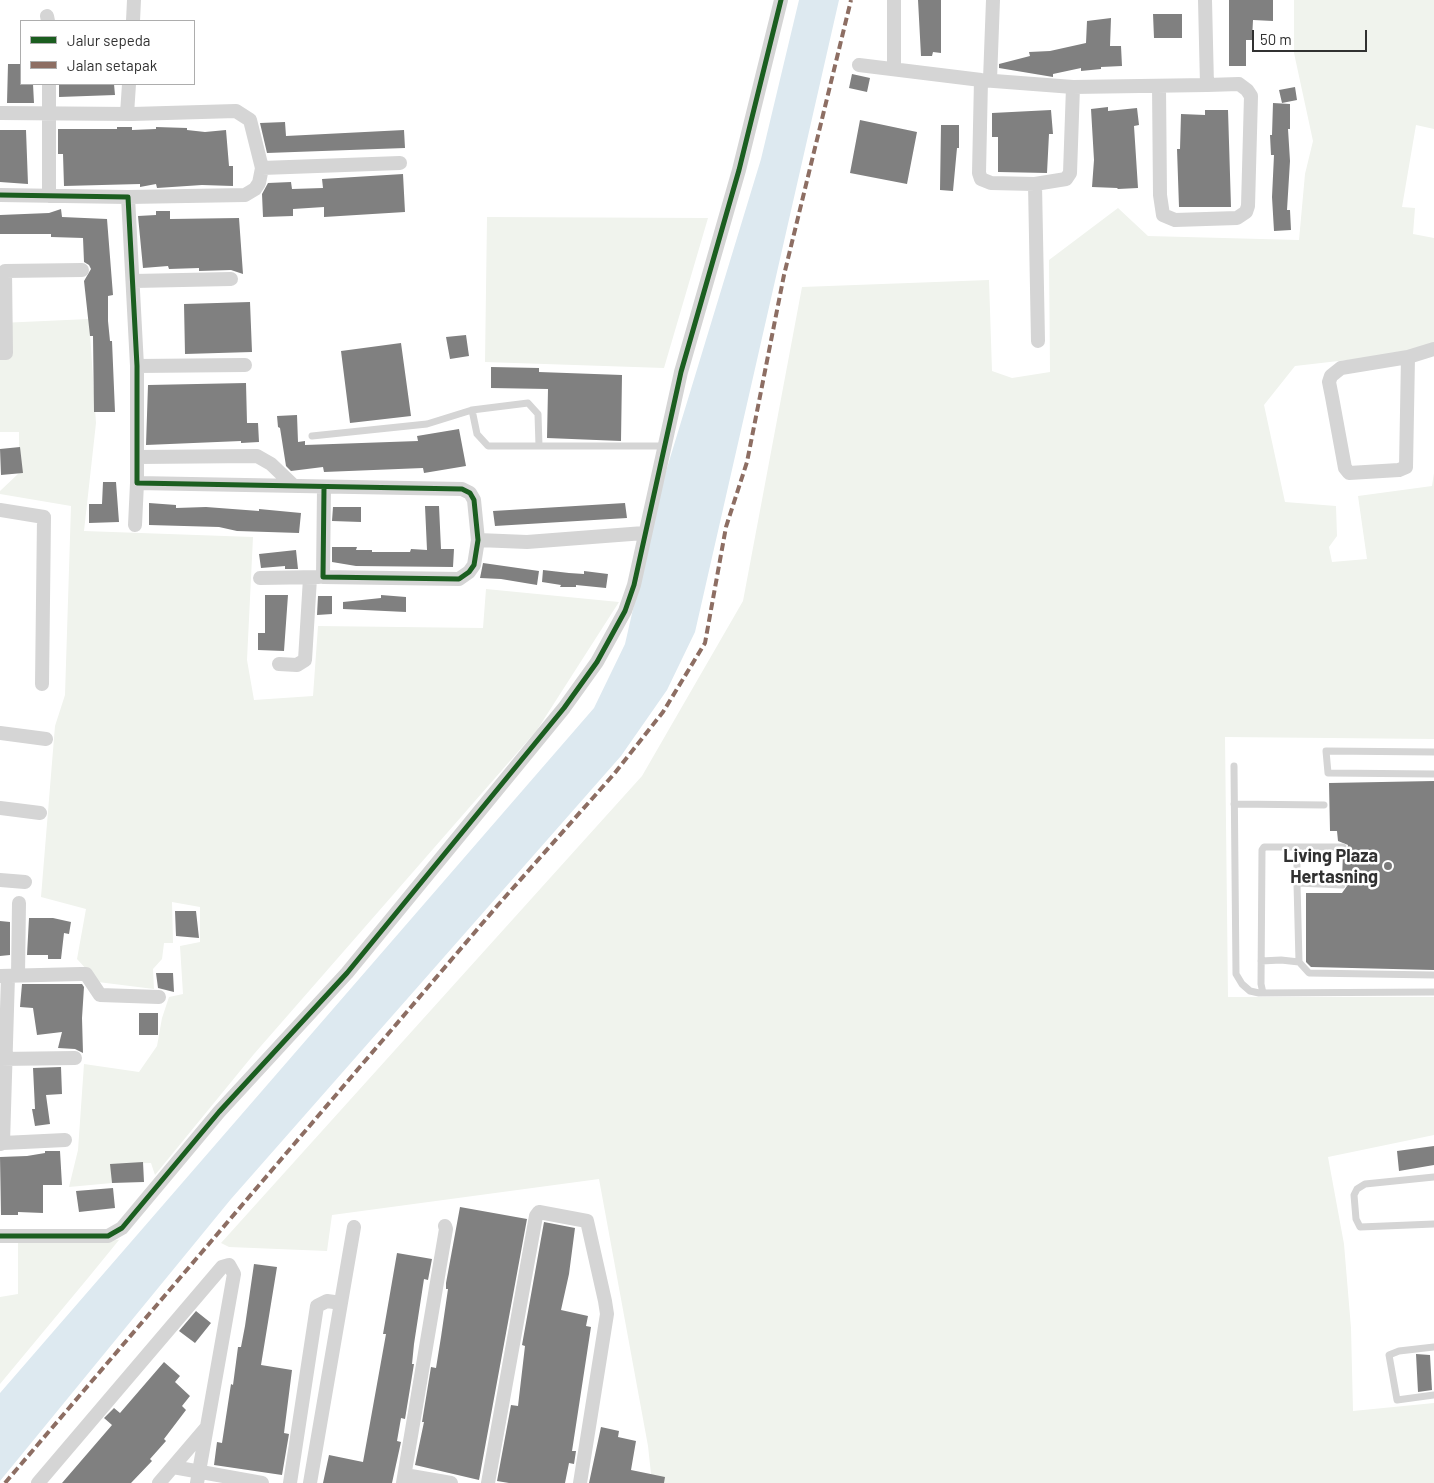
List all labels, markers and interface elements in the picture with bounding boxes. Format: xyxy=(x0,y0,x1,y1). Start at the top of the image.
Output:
legend xyxy=(20,20,195,85)
scale bar xyxy=(1254,20,1369,52)
text: 50 m xyxy=(1260,30,1292,48)
text: Jalur sepeda xyxy=(67,31,151,49)
text: Jalan setapak xyxy=(67,56,157,74)
place label: Living Plaza Hertasning xyxy=(1283,845,1378,888)
marker: Living Plaza Hertasning xyxy=(1382,860,1394,872)

